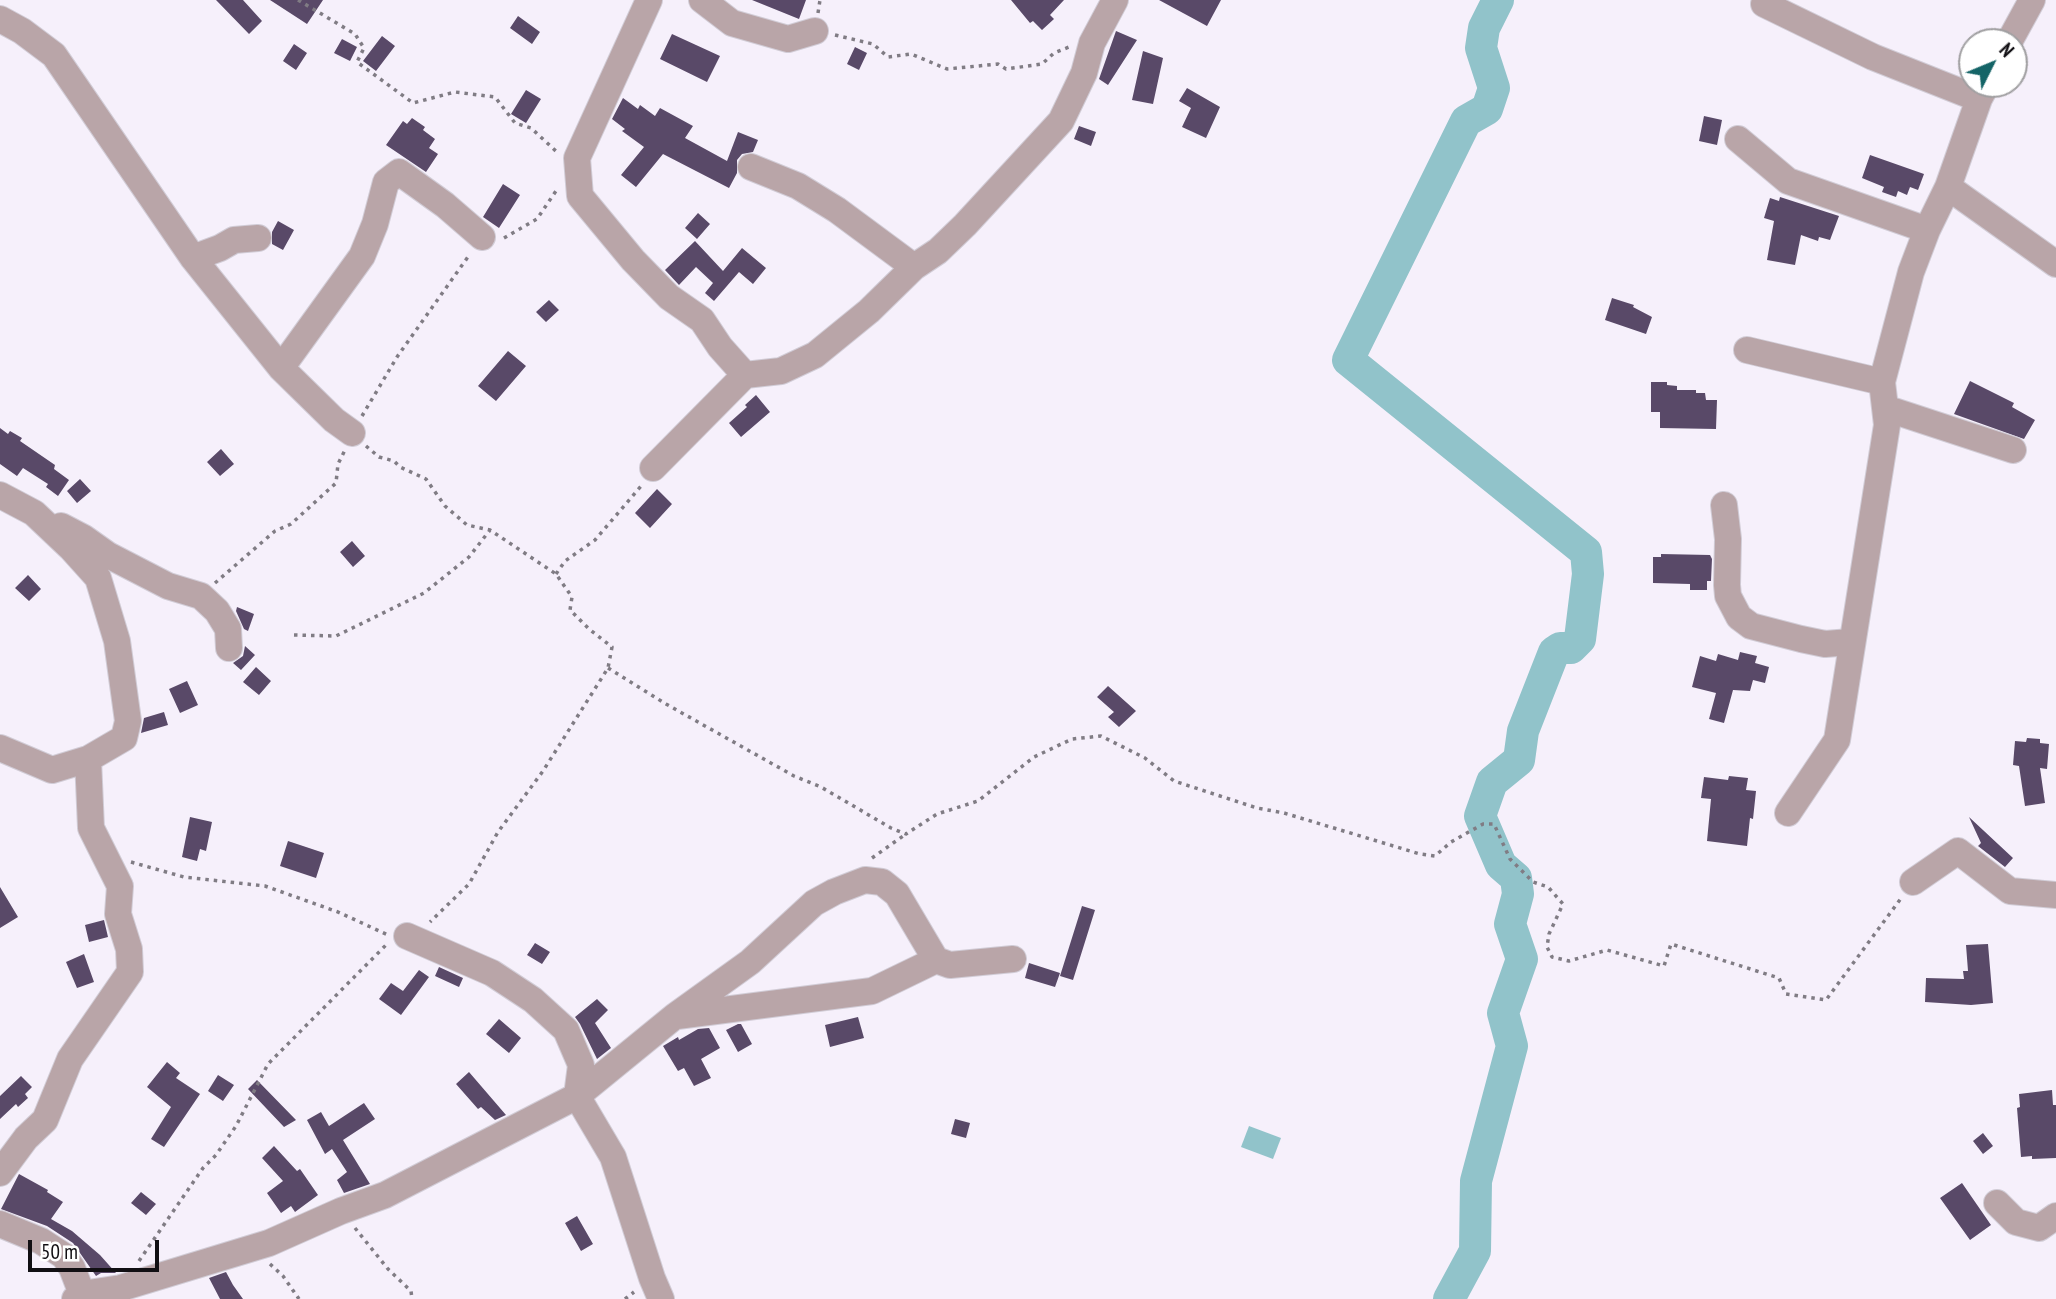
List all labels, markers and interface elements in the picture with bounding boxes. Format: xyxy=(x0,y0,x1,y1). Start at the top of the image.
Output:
north arrow xyxy=(1958,28,2028,98)
text: N xyxy=(1995,38,2019,62)
scale bar xyxy=(32,1226,163,1270)
text: 50 m xyxy=(41,1238,78,1265)

